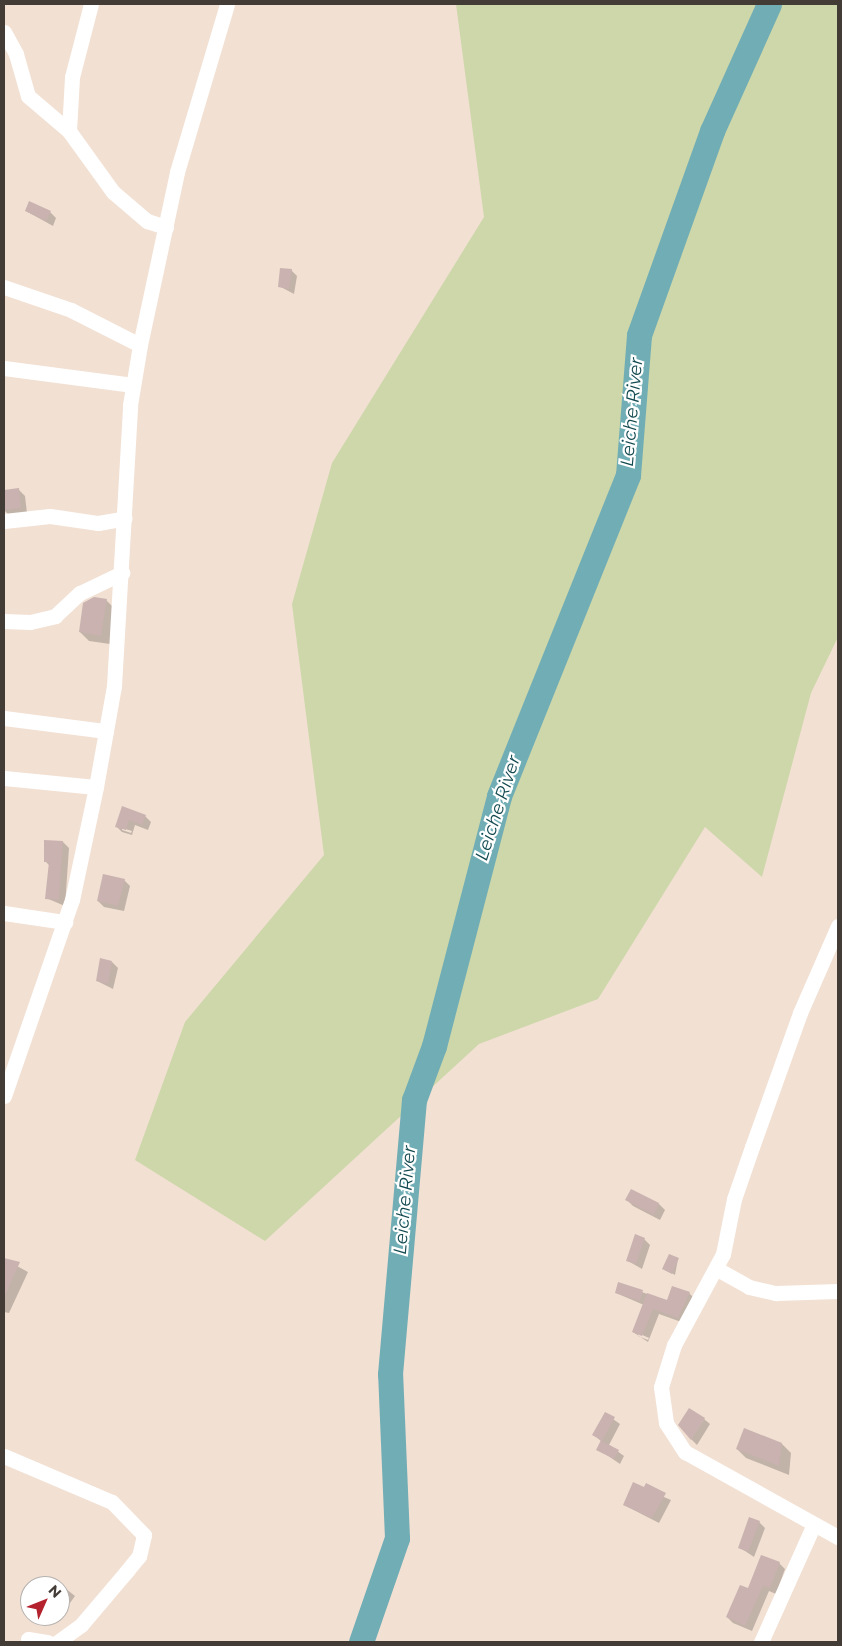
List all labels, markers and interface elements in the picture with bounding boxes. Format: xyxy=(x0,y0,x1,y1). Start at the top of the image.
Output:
water label: Leiche River xyxy=(616,357,648,467)
water label: Leiche River xyxy=(471,753,525,863)
water label: Leiche River xyxy=(389,1145,421,1255)
north arrow xyxy=(20,1576,70,1626)
text: N xyxy=(45,1581,65,1602)

